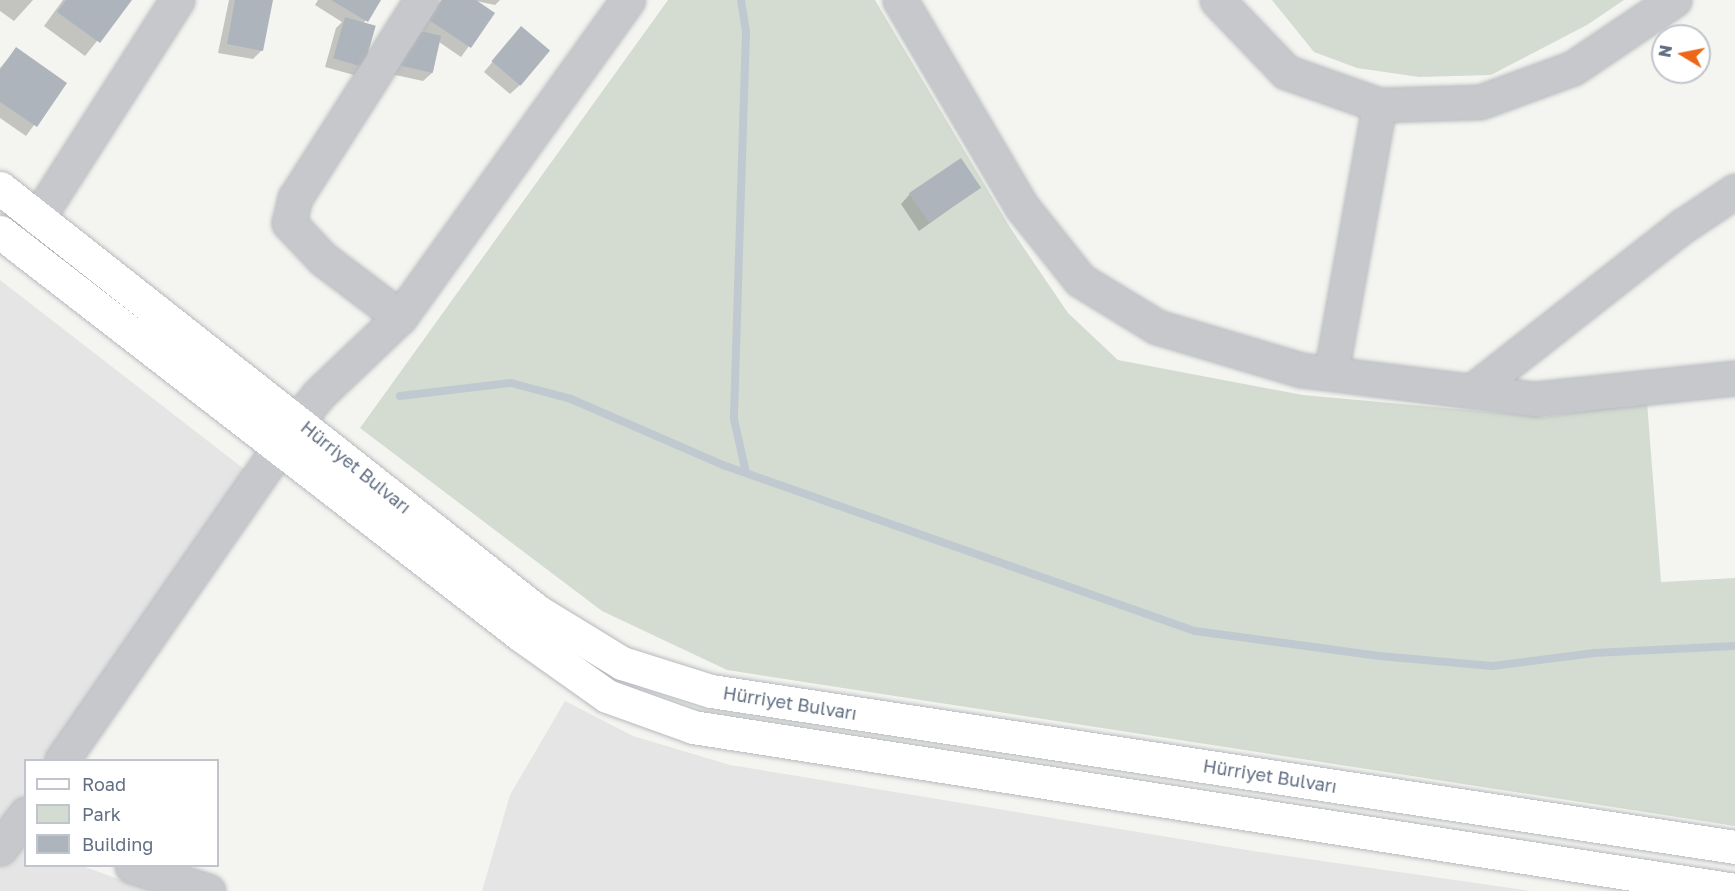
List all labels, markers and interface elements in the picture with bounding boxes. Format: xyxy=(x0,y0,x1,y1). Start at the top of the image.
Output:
north arrow xyxy=(1651,24,1711,84)
text: N xyxy=(1654,43,1676,59)
street label: Hürriyet Bulvarı xyxy=(297,416,415,518)
street label: Hürriyet Bulvarı xyxy=(722,682,858,724)
street label: Hürriyet Bulvarı xyxy=(1202,755,1338,797)
legend xyxy=(24,759,219,867)
text: Road xyxy=(82,773,126,795)
text: Park xyxy=(82,803,121,825)
text: Building xyxy=(82,833,153,855)

